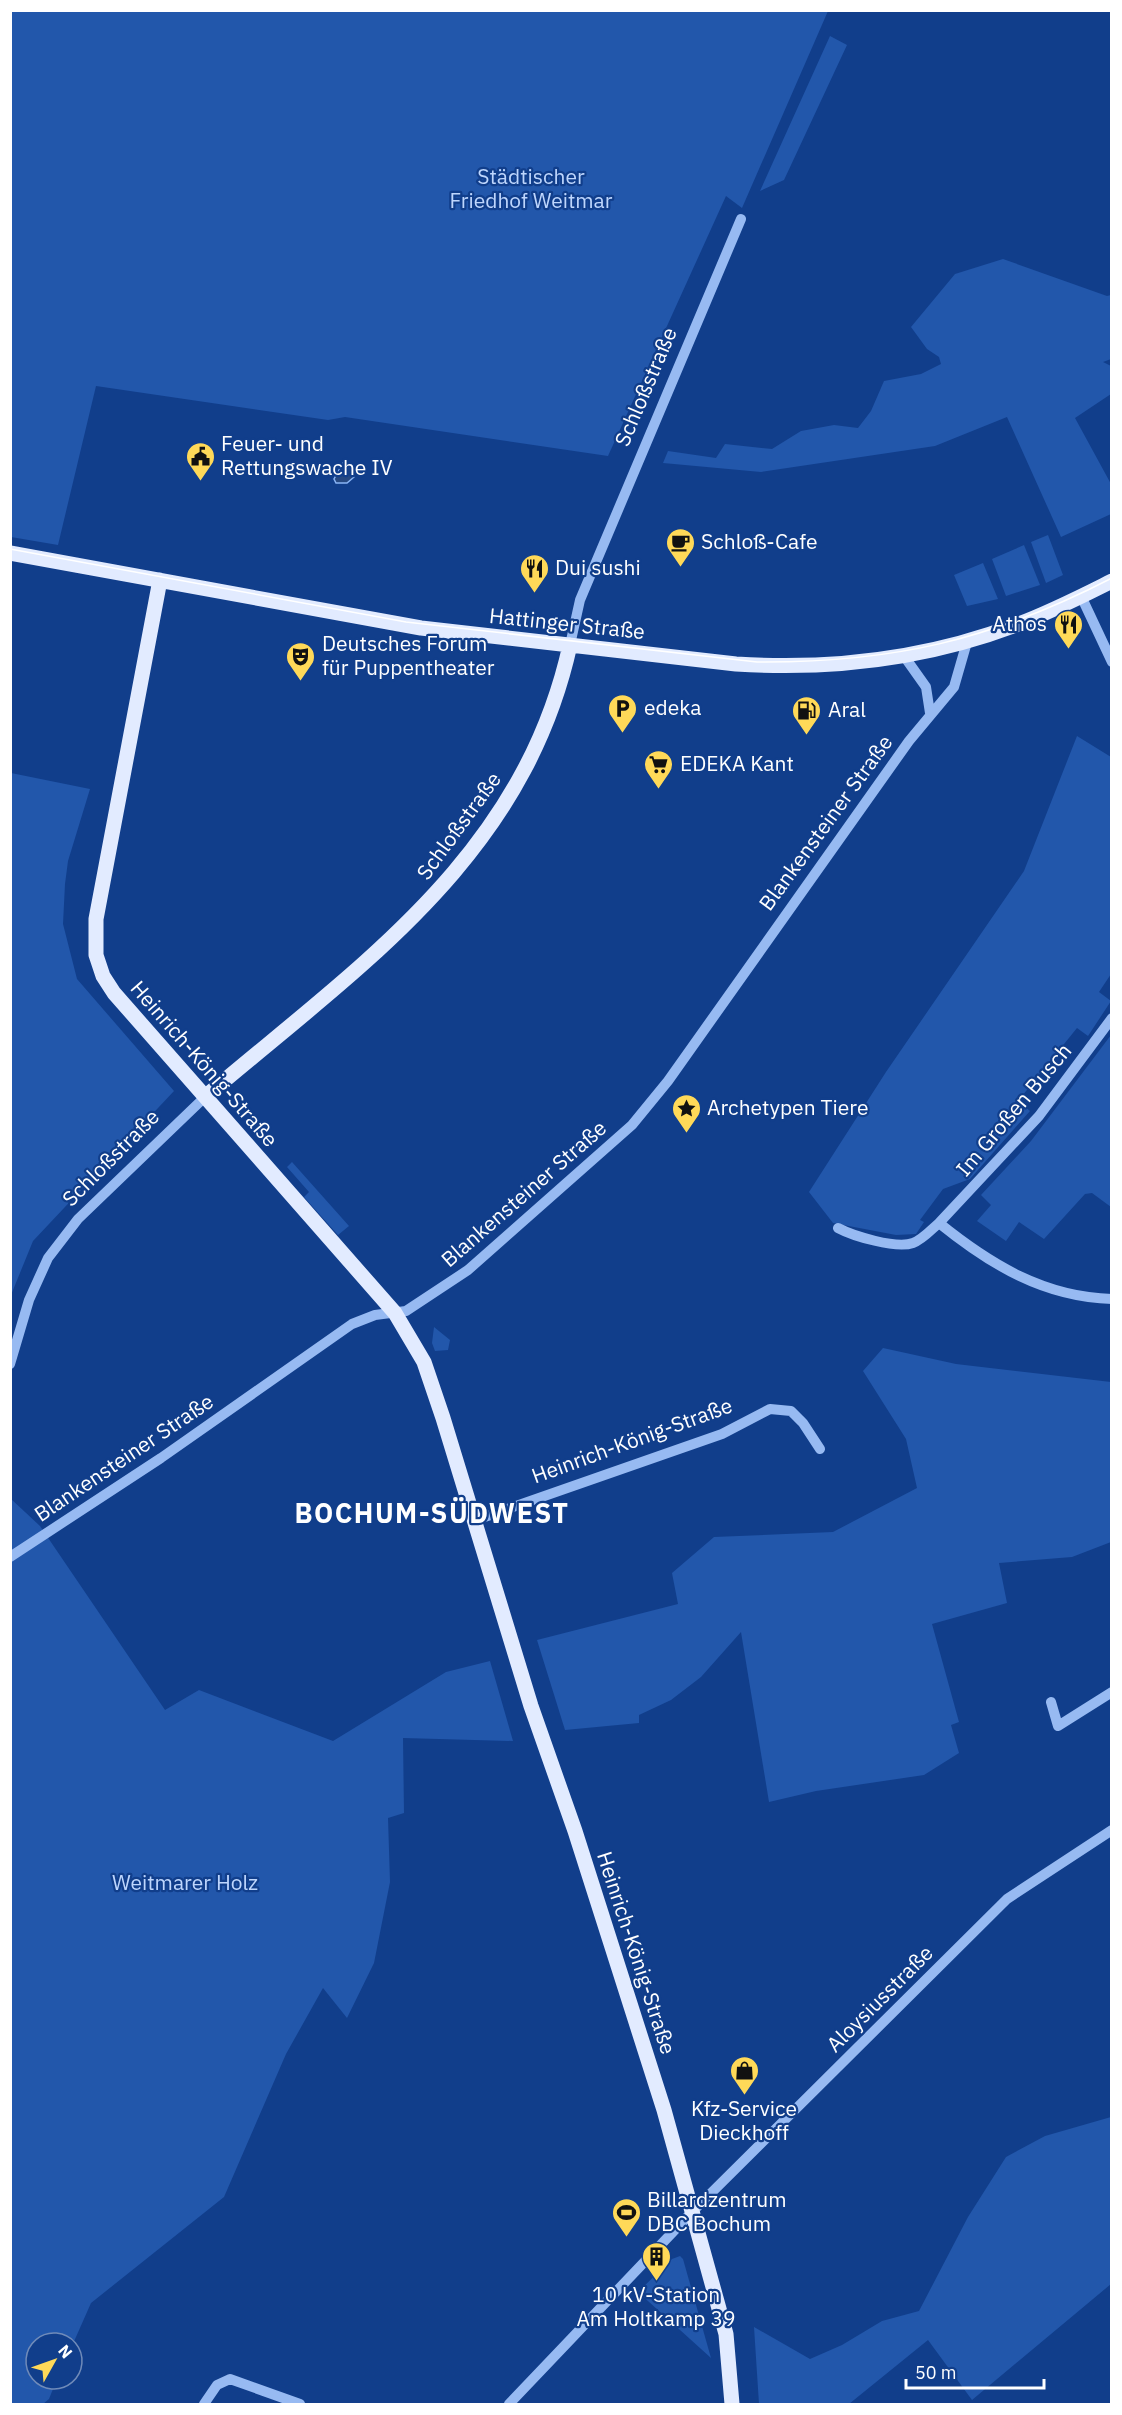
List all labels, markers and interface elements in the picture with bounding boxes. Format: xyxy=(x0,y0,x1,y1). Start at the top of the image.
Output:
park label: Städtischer Friedhof Weitmar xyxy=(449,162,613,214)
street label: Schloßstraße xyxy=(607,323,683,450)
place label: Feuer- und Rettungswache IV xyxy=(221,429,393,481)
public building icon: Feuer- und Rettungswache IV xyxy=(184,440,216,482)
cafe icon: Schloß-Cafe xyxy=(664,526,696,568)
place label: Schloß-Cafe xyxy=(701,527,817,555)
restaurant icon: Dui sushi xyxy=(518,552,550,594)
place label: Dui sushi xyxy=(555,553,641,581)
street label: Hattinger Straße xyxy=(488,601,646,645)
restaurant icon: Athos xyxy=(1052,608,1084,650)
place label: Athos xyxy=(992,609,1047,637)
place label: Deutsches Forum für Puppentheater xyxy=(322,629,495,681)
theatre icon: Deutsches Forum für Puppentheater xyxy=(285,640,317,682)
parking icon: edeka xyxy=(607,692,639,734)
place label: edeka xyxy=(644,693,701,721)
fuel station icon: Aral xyxy=(791,694,823,736)
place label: Aral xyxy=(828,695,866,723)
street label: Blankensteiner Straße xyxy=(752,729,898,916)
supermarket icon: EDEKA Kant xyxy=(643,748,675,790)
place label: EDEKA Kant xyxy=(680,749,794,777)
street label: Schloßstraße xyxy=(410,766,507,885)
street label: Heinrich-König-Straße xyxy=(125,974,285,1152)
street label: Im Großen Busch xyxy=(949,1037,1077,1182)
place icon: Archetypen Tiere xyxy=(670,1092,702,1134)
place label: Archetypen Tiere xyxy=(707,1093,868,1121)
street label: Schloßstraße xyxy=(56,1103,165,1212)
street label: Blankensteiner Straße xyxy=(435,1114,612,1273)
street label: Blankensteiner Straße xyxy=(28,1387,218,1528)
street label: Heinrich-König-Straße xyxy=(527,1391,736,1489)
district label: BOCHUM-SÜDWEST xyxy=(294,1495,570,1530)
street label: Heinrich-König-Straße xyxy=(591,1848,683,2058)
park label: Weitmarer Holz xyxy=(112,1868,258,1896)
street label: Aloysiusstraße xyxy=(820,1939,939,2058)
shop icon: Kfz-Service Dieckhoff xyxy=(728,2054,760,2096)
place label: Kfz-Service Dieckhoff xyxy=(691,2094,797,2146)
place label: Billardzentrum DBC Bochum xyxy=(647,2185,787,2237)
sports icon: Billardzentrum DBC Bochum xyxy=(610,2196,642,2238)
building icon: 10 kV-Station Am Holtkamp 39 xyxy=(640,2240,672,2282)
place label: 10 kV-Station Am Holtkamp 39 xyxy=(576,2280,736,2332)
north arrow xyxy=(24,2331,84,2391)
text: N xyxy=(54,2340,77,2362)
scale bar xyxy=(906,2352,1044,2390)
text: 50 m xyxy=(915,2361,957,2384)

